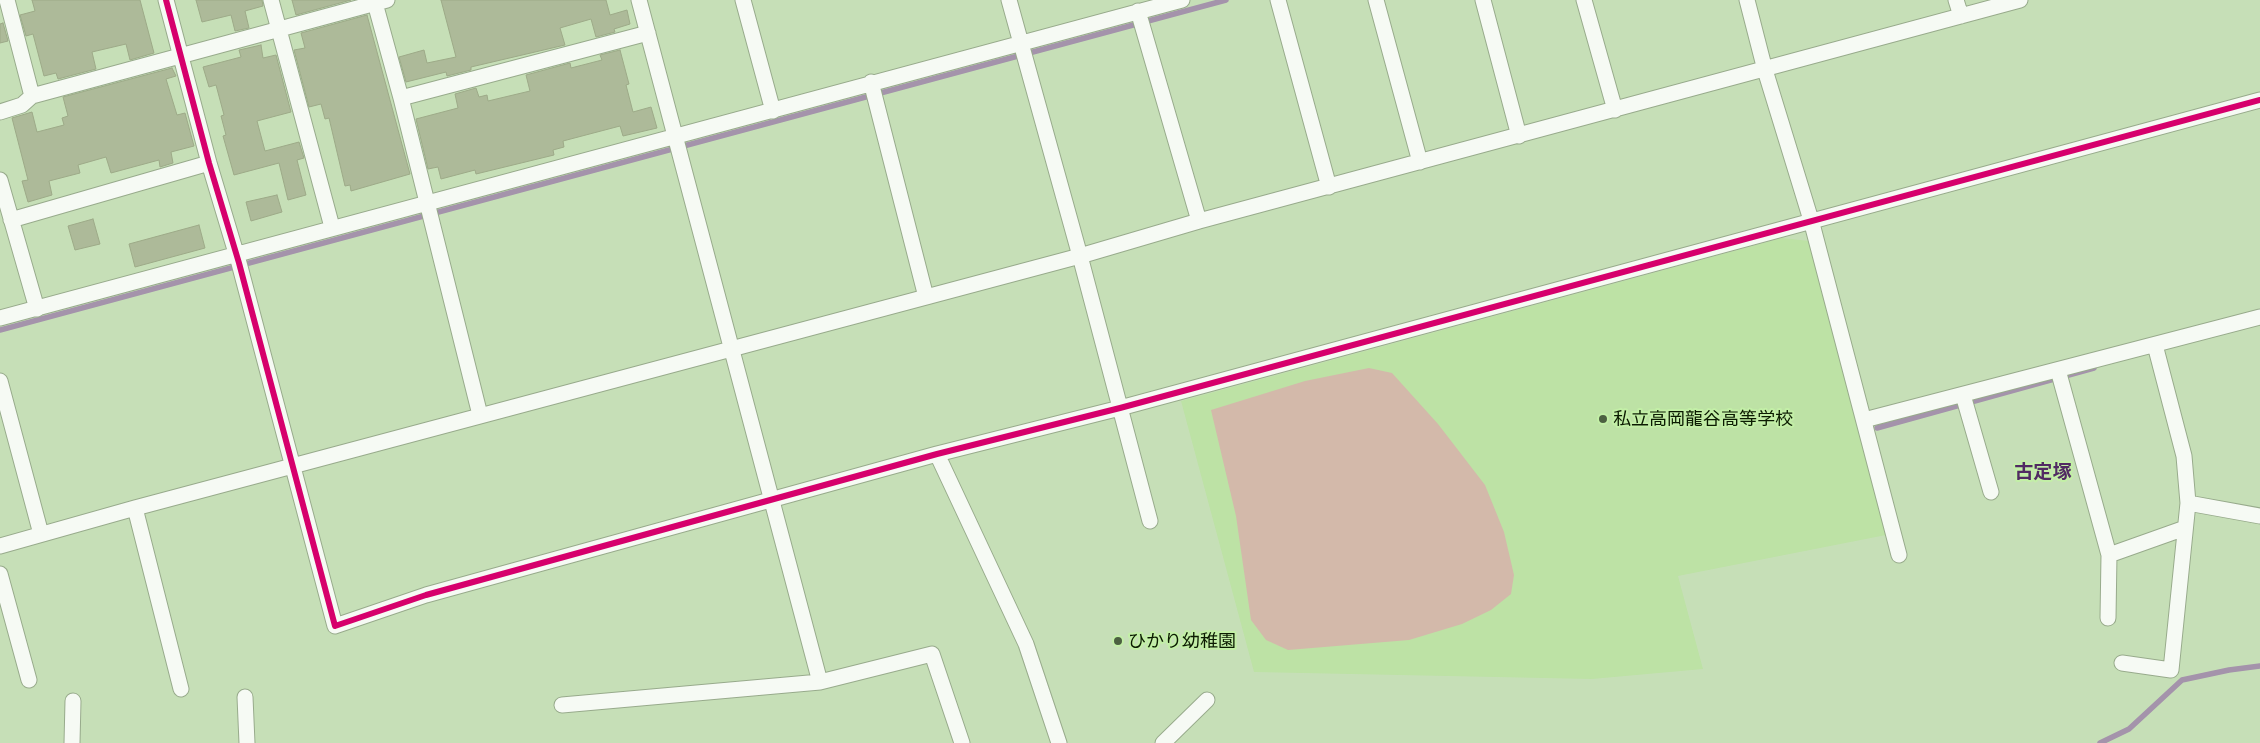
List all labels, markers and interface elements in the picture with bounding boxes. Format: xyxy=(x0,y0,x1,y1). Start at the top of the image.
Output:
place label: 私立高岡龍谷高等学校 xyxy=(1613,408,1793,430)
marker: 私立高岡龍谷高等学校 xyxy=(1597,413,1609,425)
district label: 古定塚 xyxy=(2015,461,2071,483)
place label: ひかり幼稚園 xyxy=(1128,630,1236,652)
marker: ひかり幼稚園 xyxy=(1112,635,1124,647)

